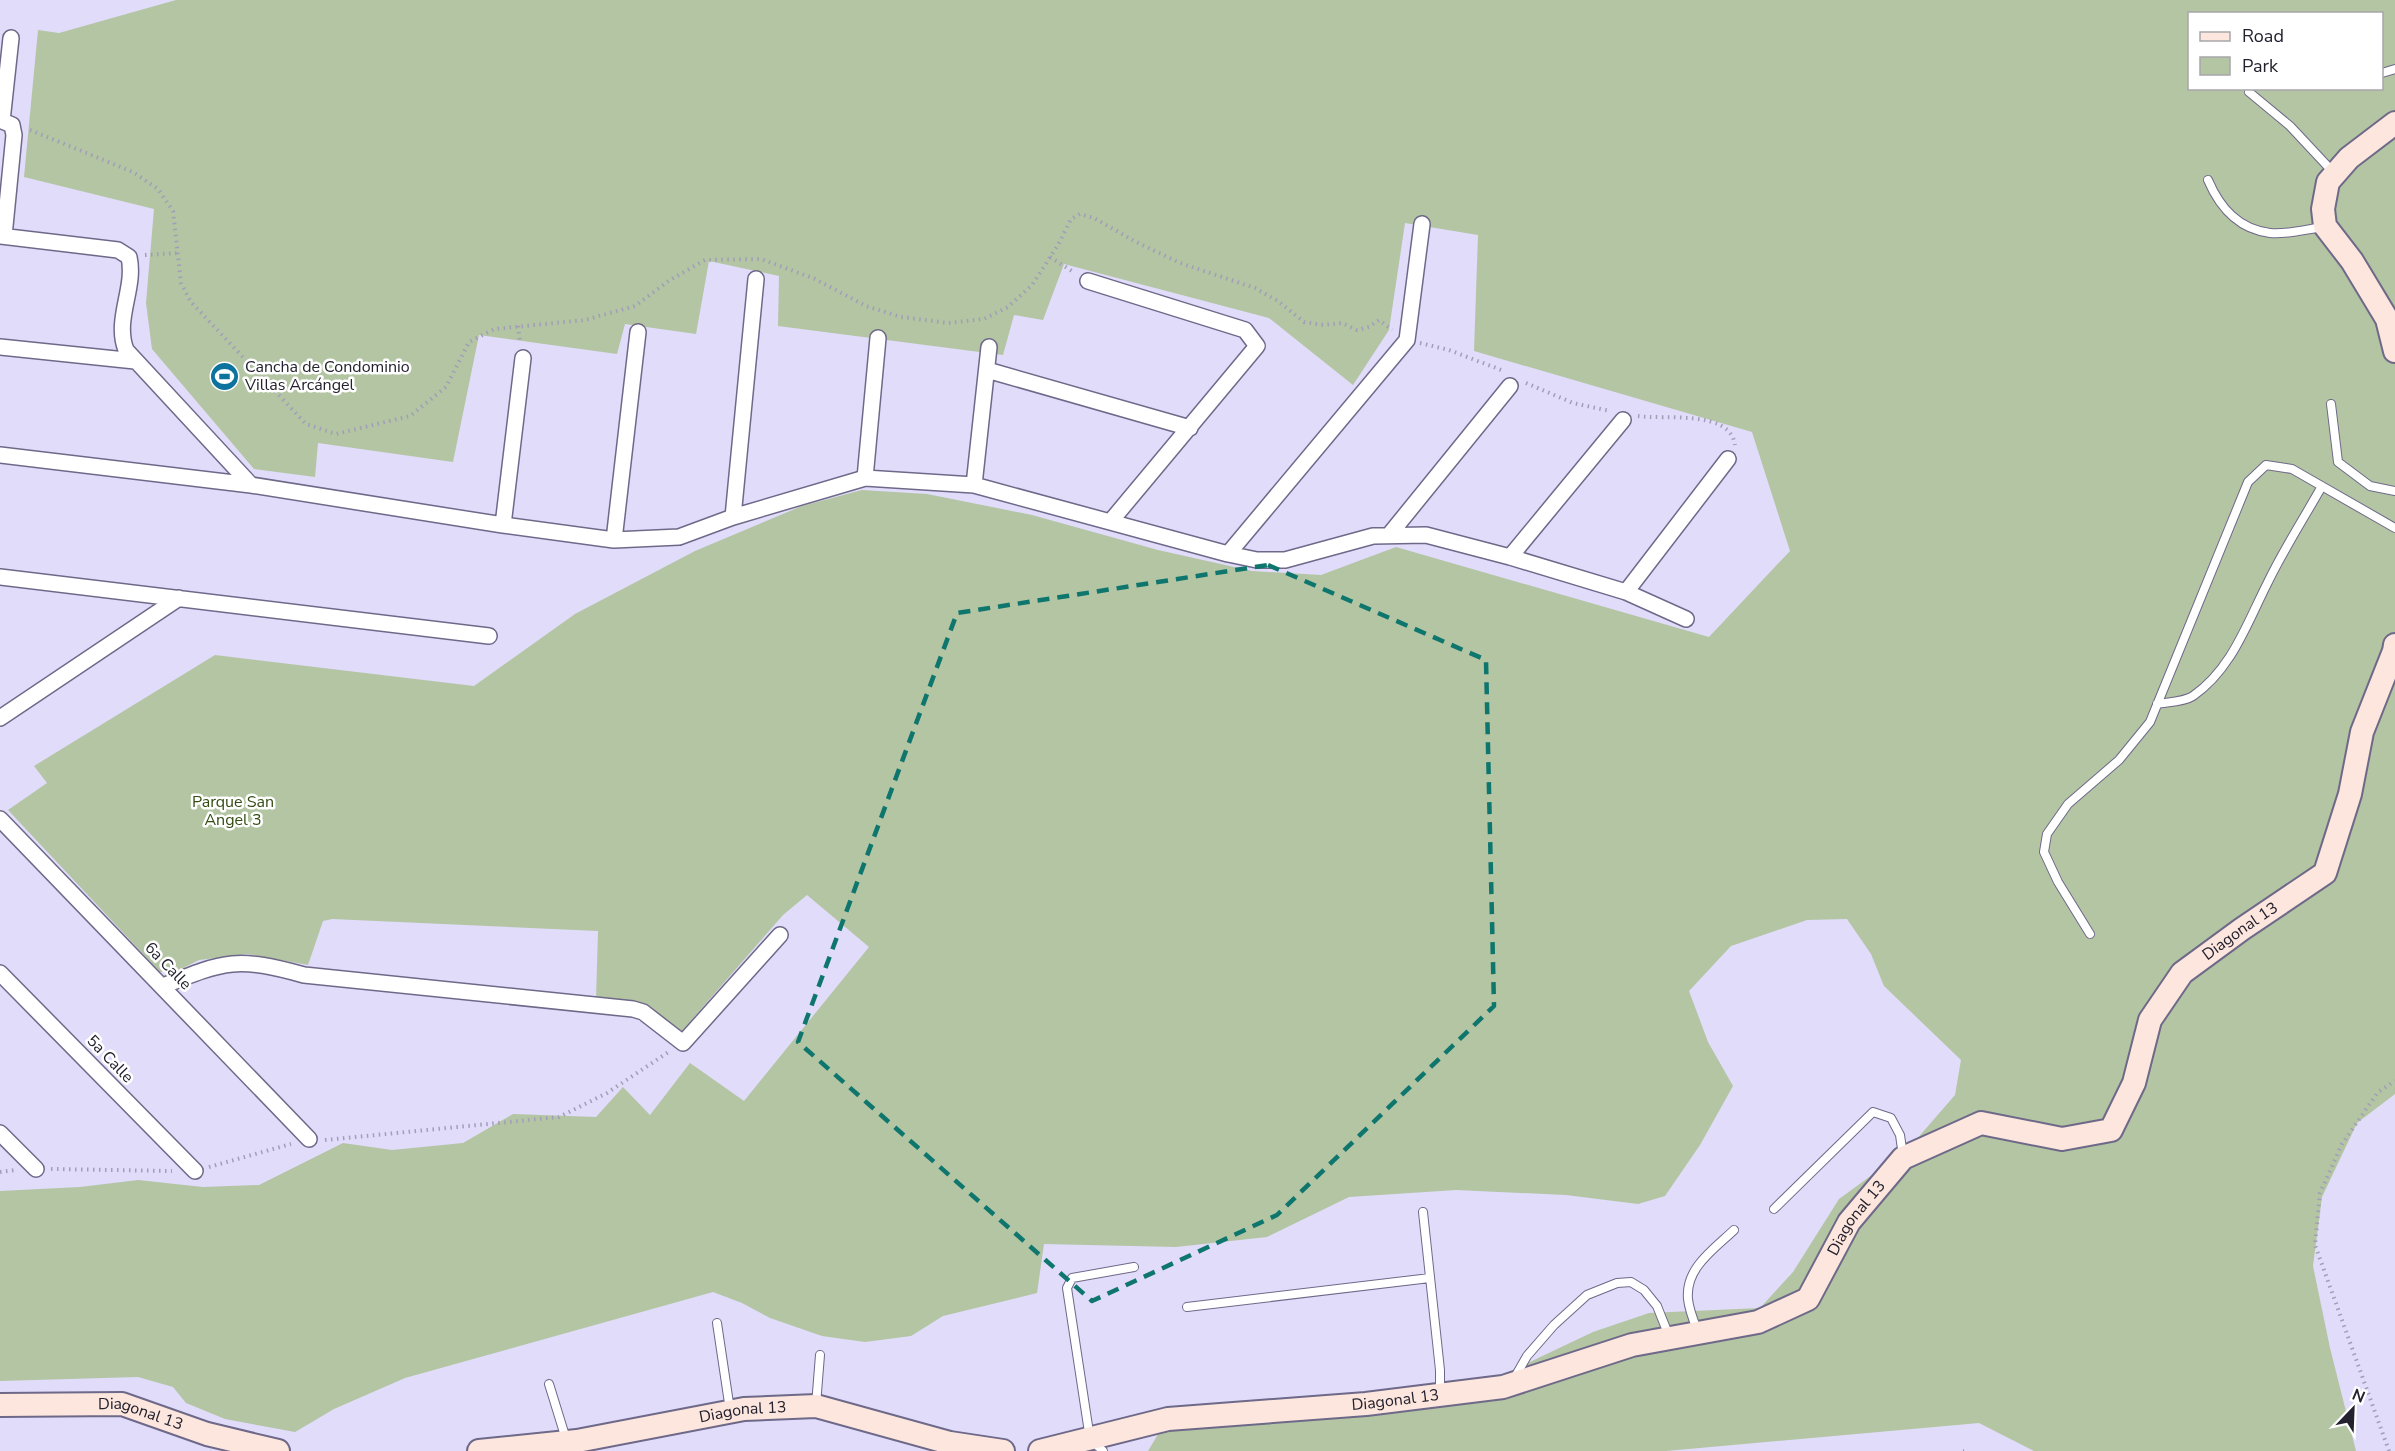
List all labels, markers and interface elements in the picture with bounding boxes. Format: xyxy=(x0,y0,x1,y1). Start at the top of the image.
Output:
legend xyxy=(2188,12,2383,90)
text: Road xyxy=(2242,24,2284,48)
text: Park xyxy=(2242,54,2279,78)
place label: Cancha de Condominio Villas Arcángel xyxy=(244,356,410,396)
sports icon: Cancha de Condominio Villas Arcángel xyxy=(208,360,240,392)
park label: Parque San Angel 3 xyxy=(192,791,274,831)
street label: Diagonal 13 xyxy=(2198,897,2282,966)
street label: 6a Calle xyxy=(140,937,196,995)
street label: 5a Calle xyxy=(82,1030,138,1088)
street label: Diagonal 13 xyxy=(1822,1176,1891,1259)
north arrow xyxy=(2323,1379,2383,1439)
street label: Diagonal 13 xyxy=(1351,1384,1440,1416)
text: N xyxy=(2349,1384,2368,1409)
street label: Diagonal 13 xyxy=(98,1393,186,1436)
street label: Diagonal 13 xyxy=(697,1396,787,1428)

